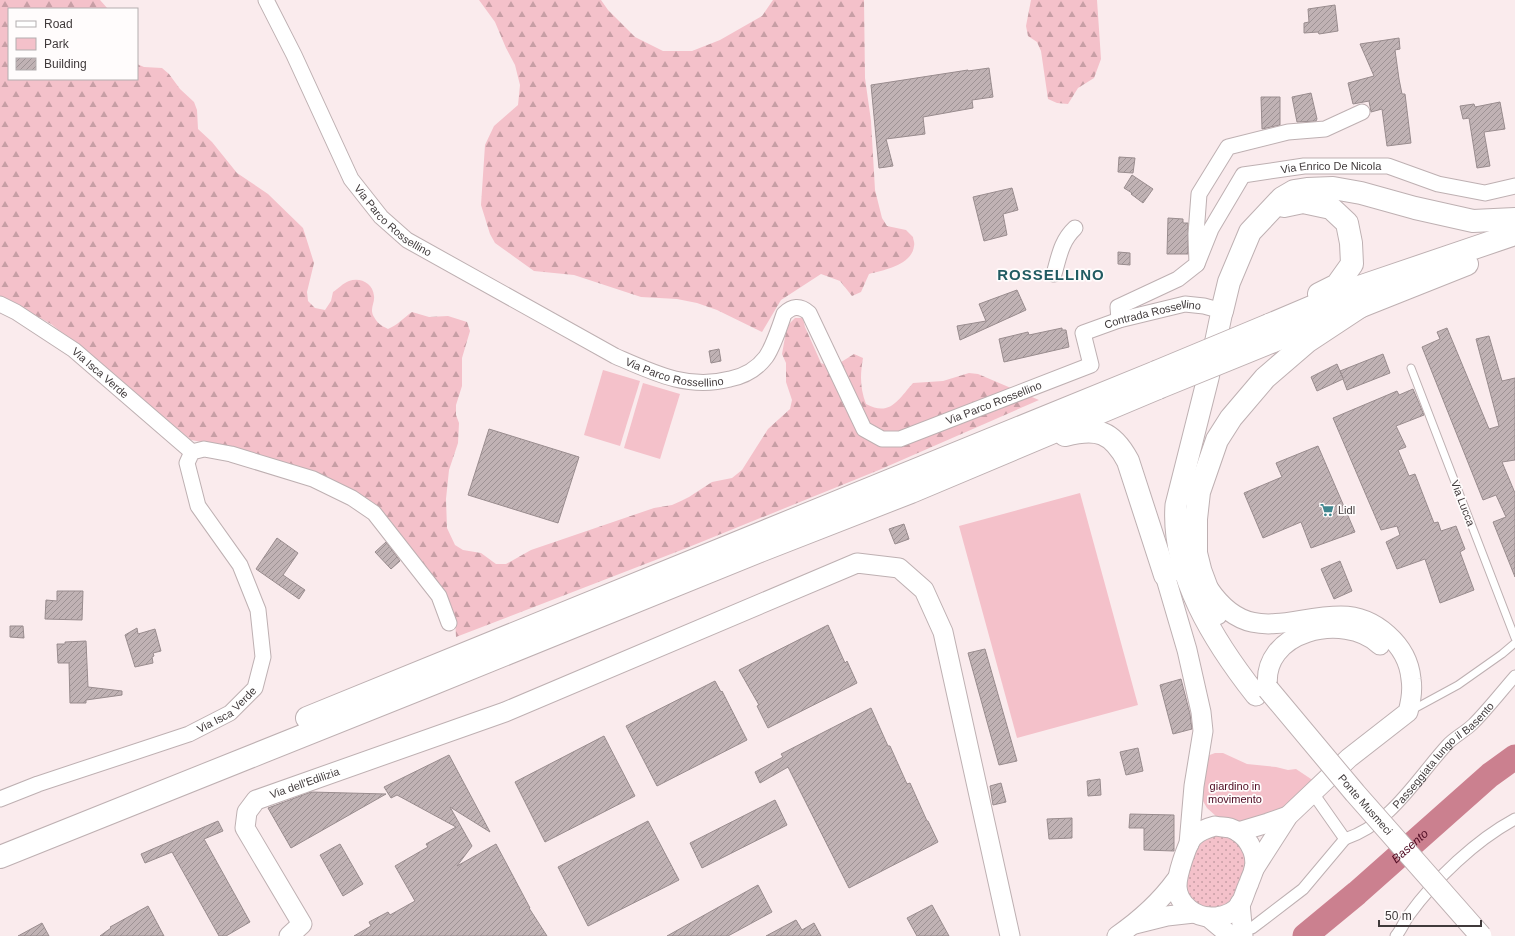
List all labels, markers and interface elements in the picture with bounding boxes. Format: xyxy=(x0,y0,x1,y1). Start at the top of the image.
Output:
legend xyxy=(8,8,138,80)
text: Road xyxy=(44,17,73,31)
text: Park xyxy=(44,37,70,51)
text: Building xyxy=(44,57,87,71)
street label: Via Enrico De Nicola xyxy=(1280,160,1382,175)
street label: Via Parco Rossellino xyxy=(352,182,434,259)
district label: ROSSELLINO xyxy=(997,266,1105,283)
street label: Contrada Rossellino xyxy=(1103,298,1202,331)
street label: Via Isca Verde xyxy=(70,345,131,400)
street label: Via Parco Rossellino xyxy=(624,355,724,389)
street label: Via Parco Rossellino xyxy=(944,379,1043,427)
street label: Via Lucca xyxy=(1449,478,1478,528)
supermarket icon: Lidl xyxy=(1319,502,1335,518)
place label: Lidl xyxy=(1338,504,1355,516)
street label: Via Isca Verde xyxy=(195,684,259,735)
street label: Passeggiata lungo il Basento xyxy=(1390,700,1496,811)
street label: Via dell'Edilizia xyxy=(268,765,342,801)
street label: Ponte Musmeci xyxy=(1336,772,1395,837)
park label: giardino in movimento xyxy=(1208,780,1262,805)
water label: Basento xyxy=(1389,826,1431,866)
scale bar xyxy=(1379,902,1481,928)
text: 50 m xyxy=(1385,909,1412,923)

